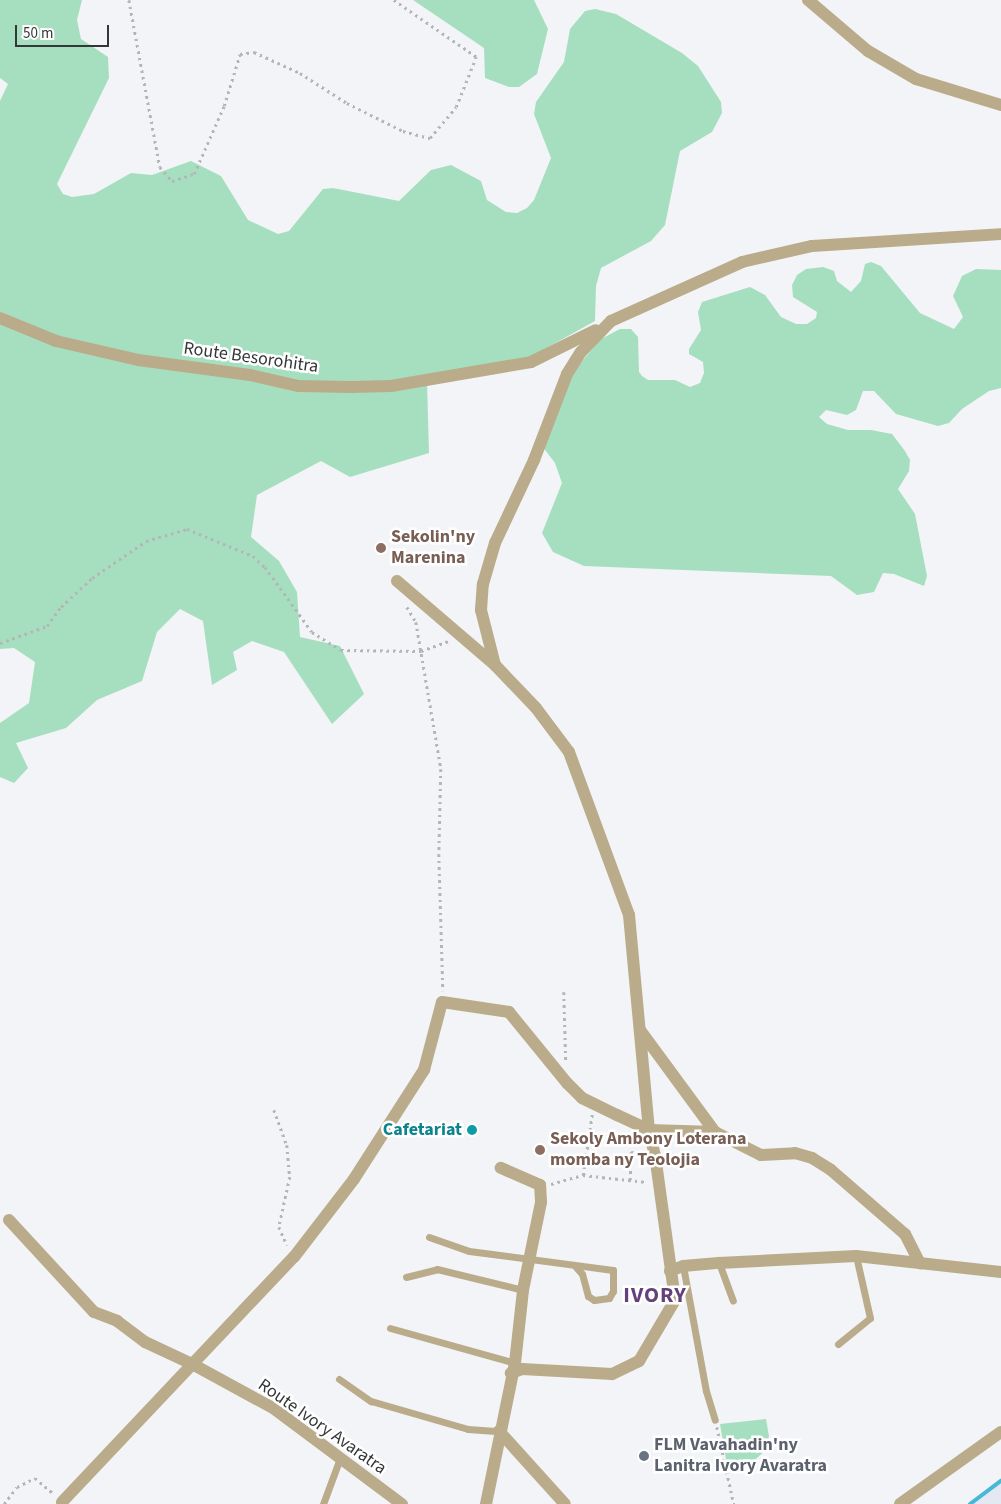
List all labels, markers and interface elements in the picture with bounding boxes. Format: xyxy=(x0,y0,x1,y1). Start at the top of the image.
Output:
scale bar xyxy=(18,15,111,47)
text: 50 m xyxy=(23,23,53,44)
street label: Route Besorohitra xyxy=(182,338,320,378)
place label: Sekolin'ny Marenina xyxy=(391,527,475,570)
marker: Sekolin'ny Marenina xyxy=(375,542,387,554)
place label: Cafetariat xyxy=(383,1119,462,1141)
marker: Cafetariat xyxy=(466,1124,478,1136)
place label: Sekoly Ambony Loterana momba ny Teolojia xyxy=(550,1129,747,1172)
marker: Sekoly Ambony Loterana momba ny Teolojia xyxy=(534,1144,546,1156)
district label: IVORY xyxy=(623,1283,687,1309)
street label: Route Ivory Avaratra xyxy=(254,1375,390,1479)
place label: FLM Vavahadin'ny Lanitra Ivory Avaratra xyxy=(654,1435,827,1478)
marker: FLM Vavahadin'ny Lanitra Ivory Avaratra xyxy=(638,1450,650,1462)

